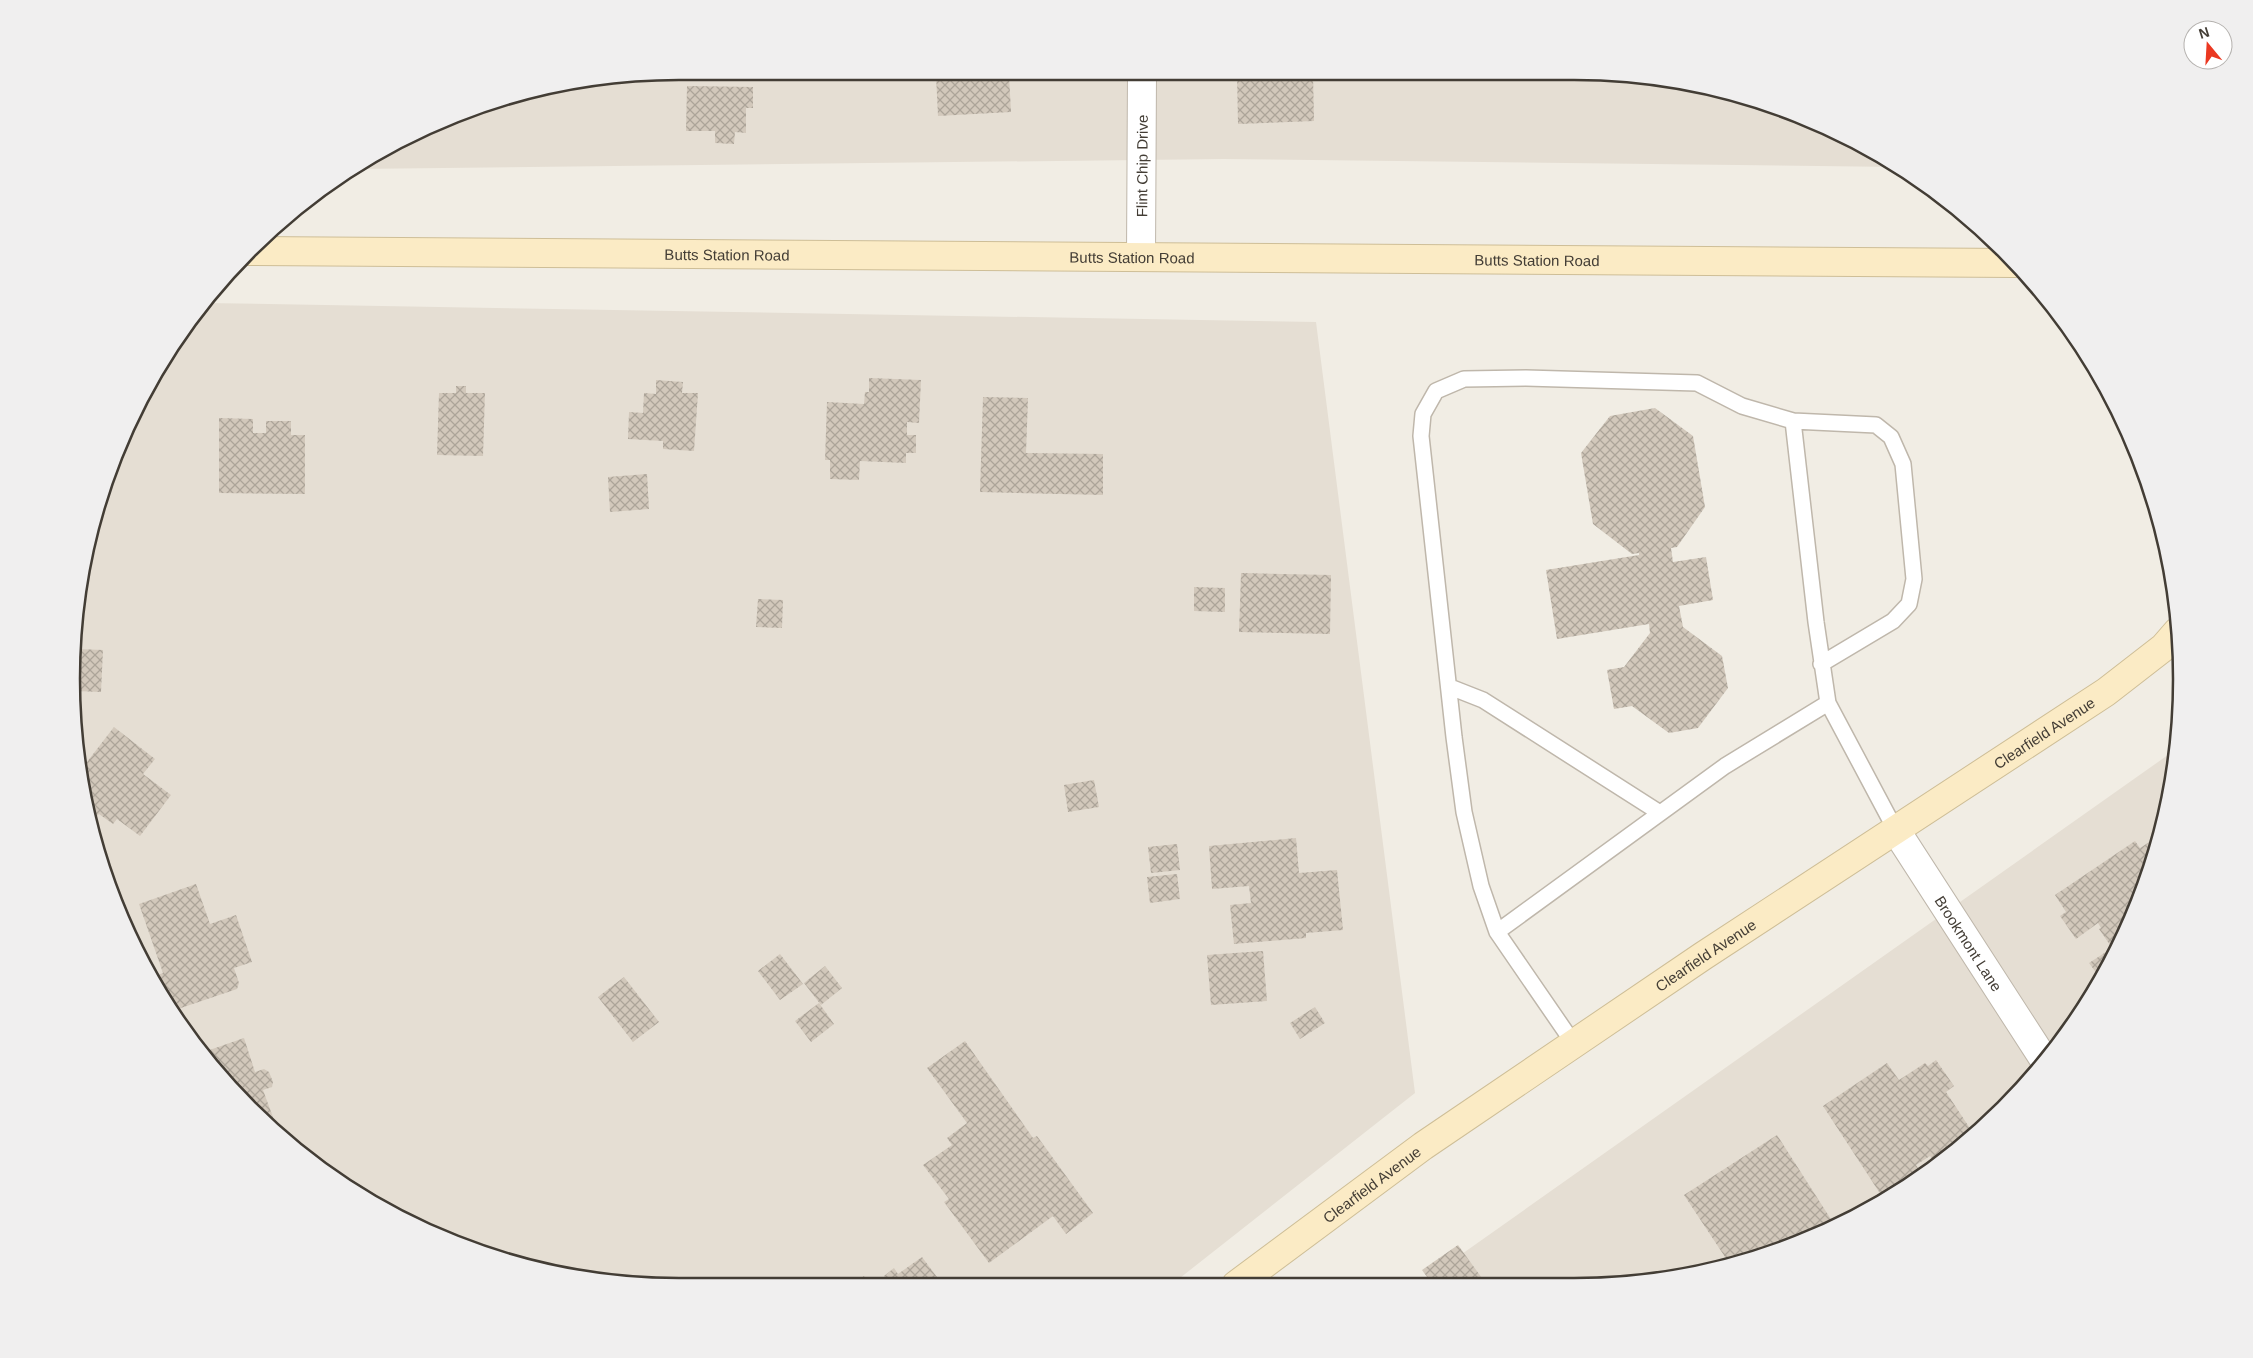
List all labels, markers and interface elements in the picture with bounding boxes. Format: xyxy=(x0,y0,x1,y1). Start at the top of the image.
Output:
north arrow xyxy=(2183,20,2233,70)
text: N xyxy=(2197,23,2211,42)
street label: Flint Chip Drive xyxy=(1133,115,1150,217)
street label: Butts Station Road xyxy=(664,245,790,263)
street label: Butts Station Road xyxy=(1069,248,1195,266)
street label: Butts Station Road xyxy=(1474,251,1600,269)
street label: Clearfield Avenue xyxy=(1990,693,2098,772)
street label: Brookmont Lane xyxy=(1932,892,2006,994)
street label: Clearfield Avenue xyxy=(1652,915,1759,995)
street label: Clearfield Avenue xyxy=(1319,1142,1424,1226)

